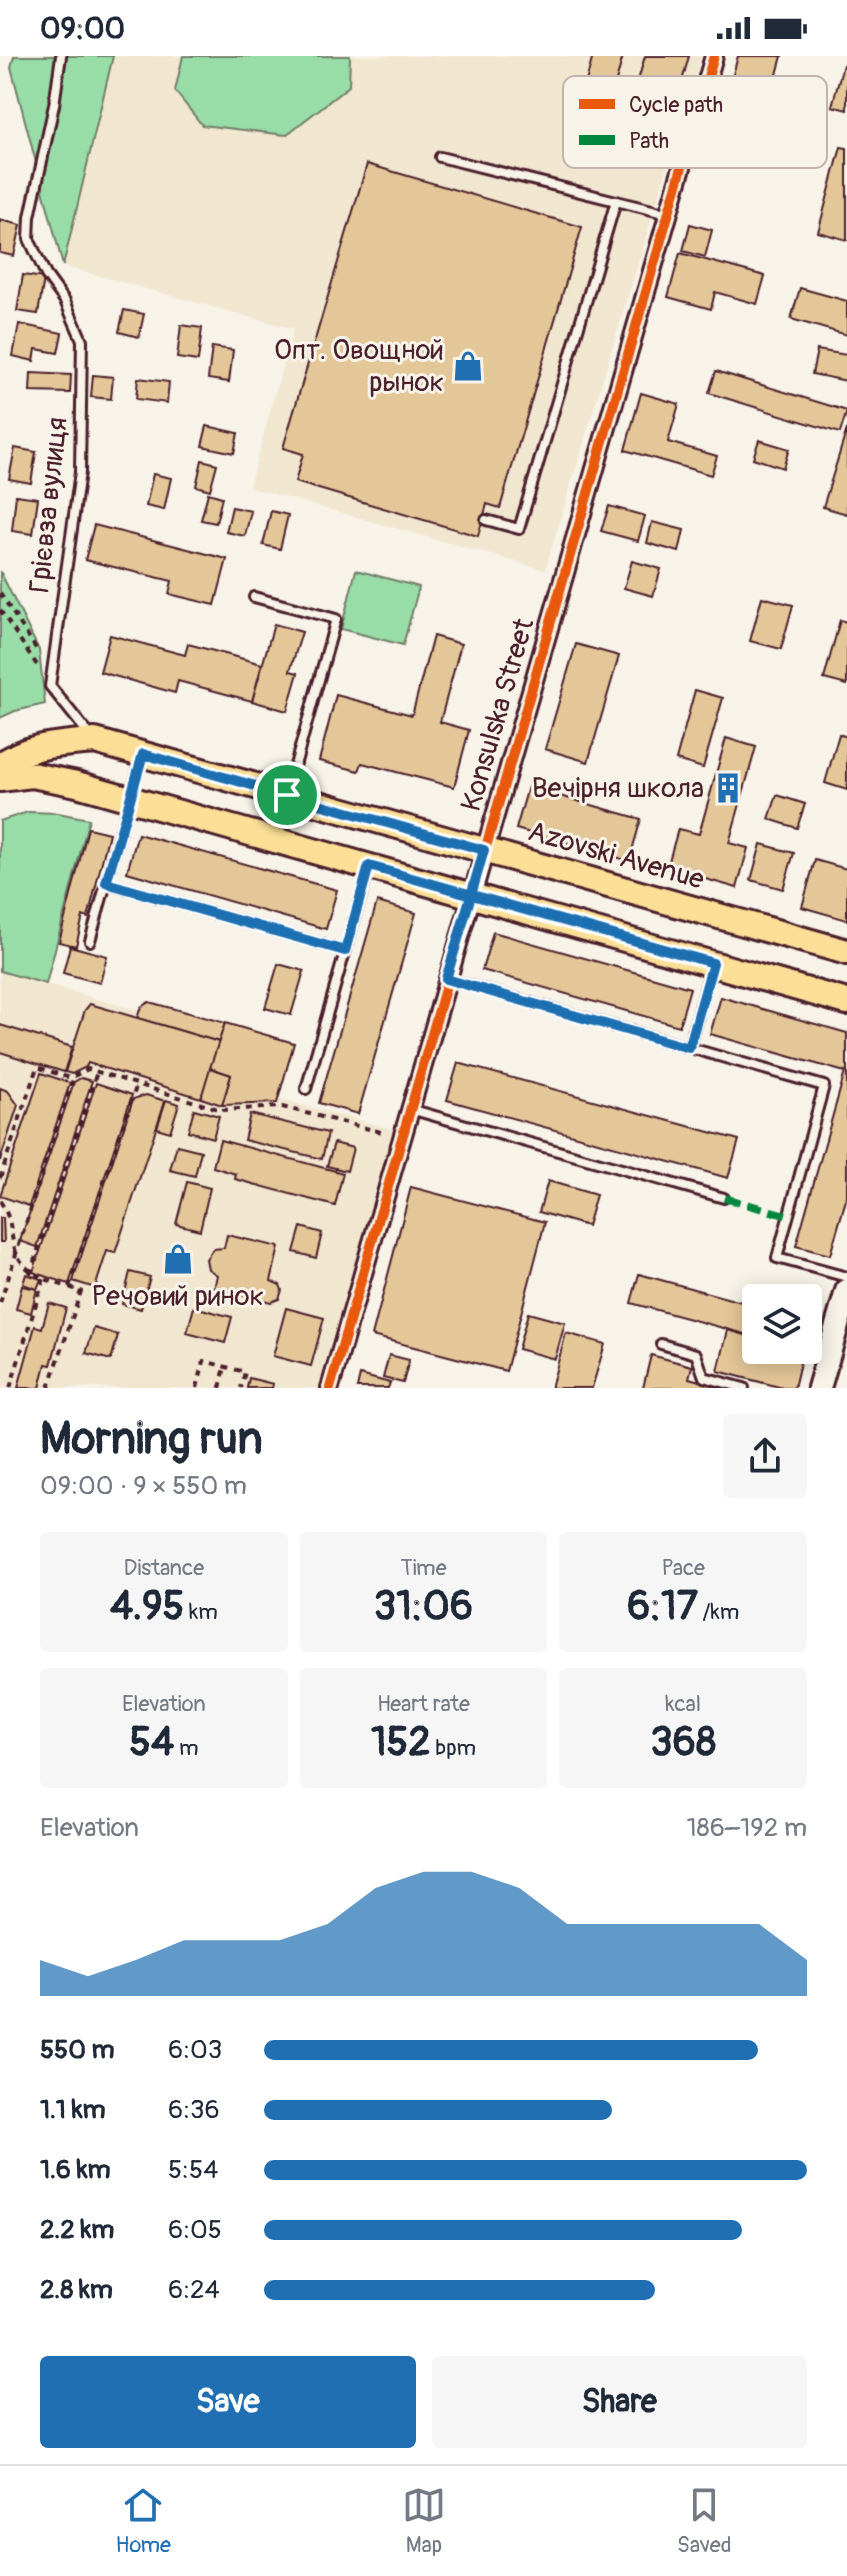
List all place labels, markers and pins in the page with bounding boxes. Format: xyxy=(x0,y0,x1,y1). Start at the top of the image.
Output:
place label: Опт. Овощной рынок xyxy=(274,333,444,400)
shop icon: Опт. Овощной рынок xyxy=(451,349,485,383)
pin xyxy=(253,761,321,829)
place label: Вечірня школа xyxy=(532,771,704,806)
building icon: Вечірня школа xyxy=(711,771,745,805)
shop icon: Речовий ринок xyxy=(161,1242,195,1276)
place label: Речовий ринок xyxy=(92,1279,264,1314)

